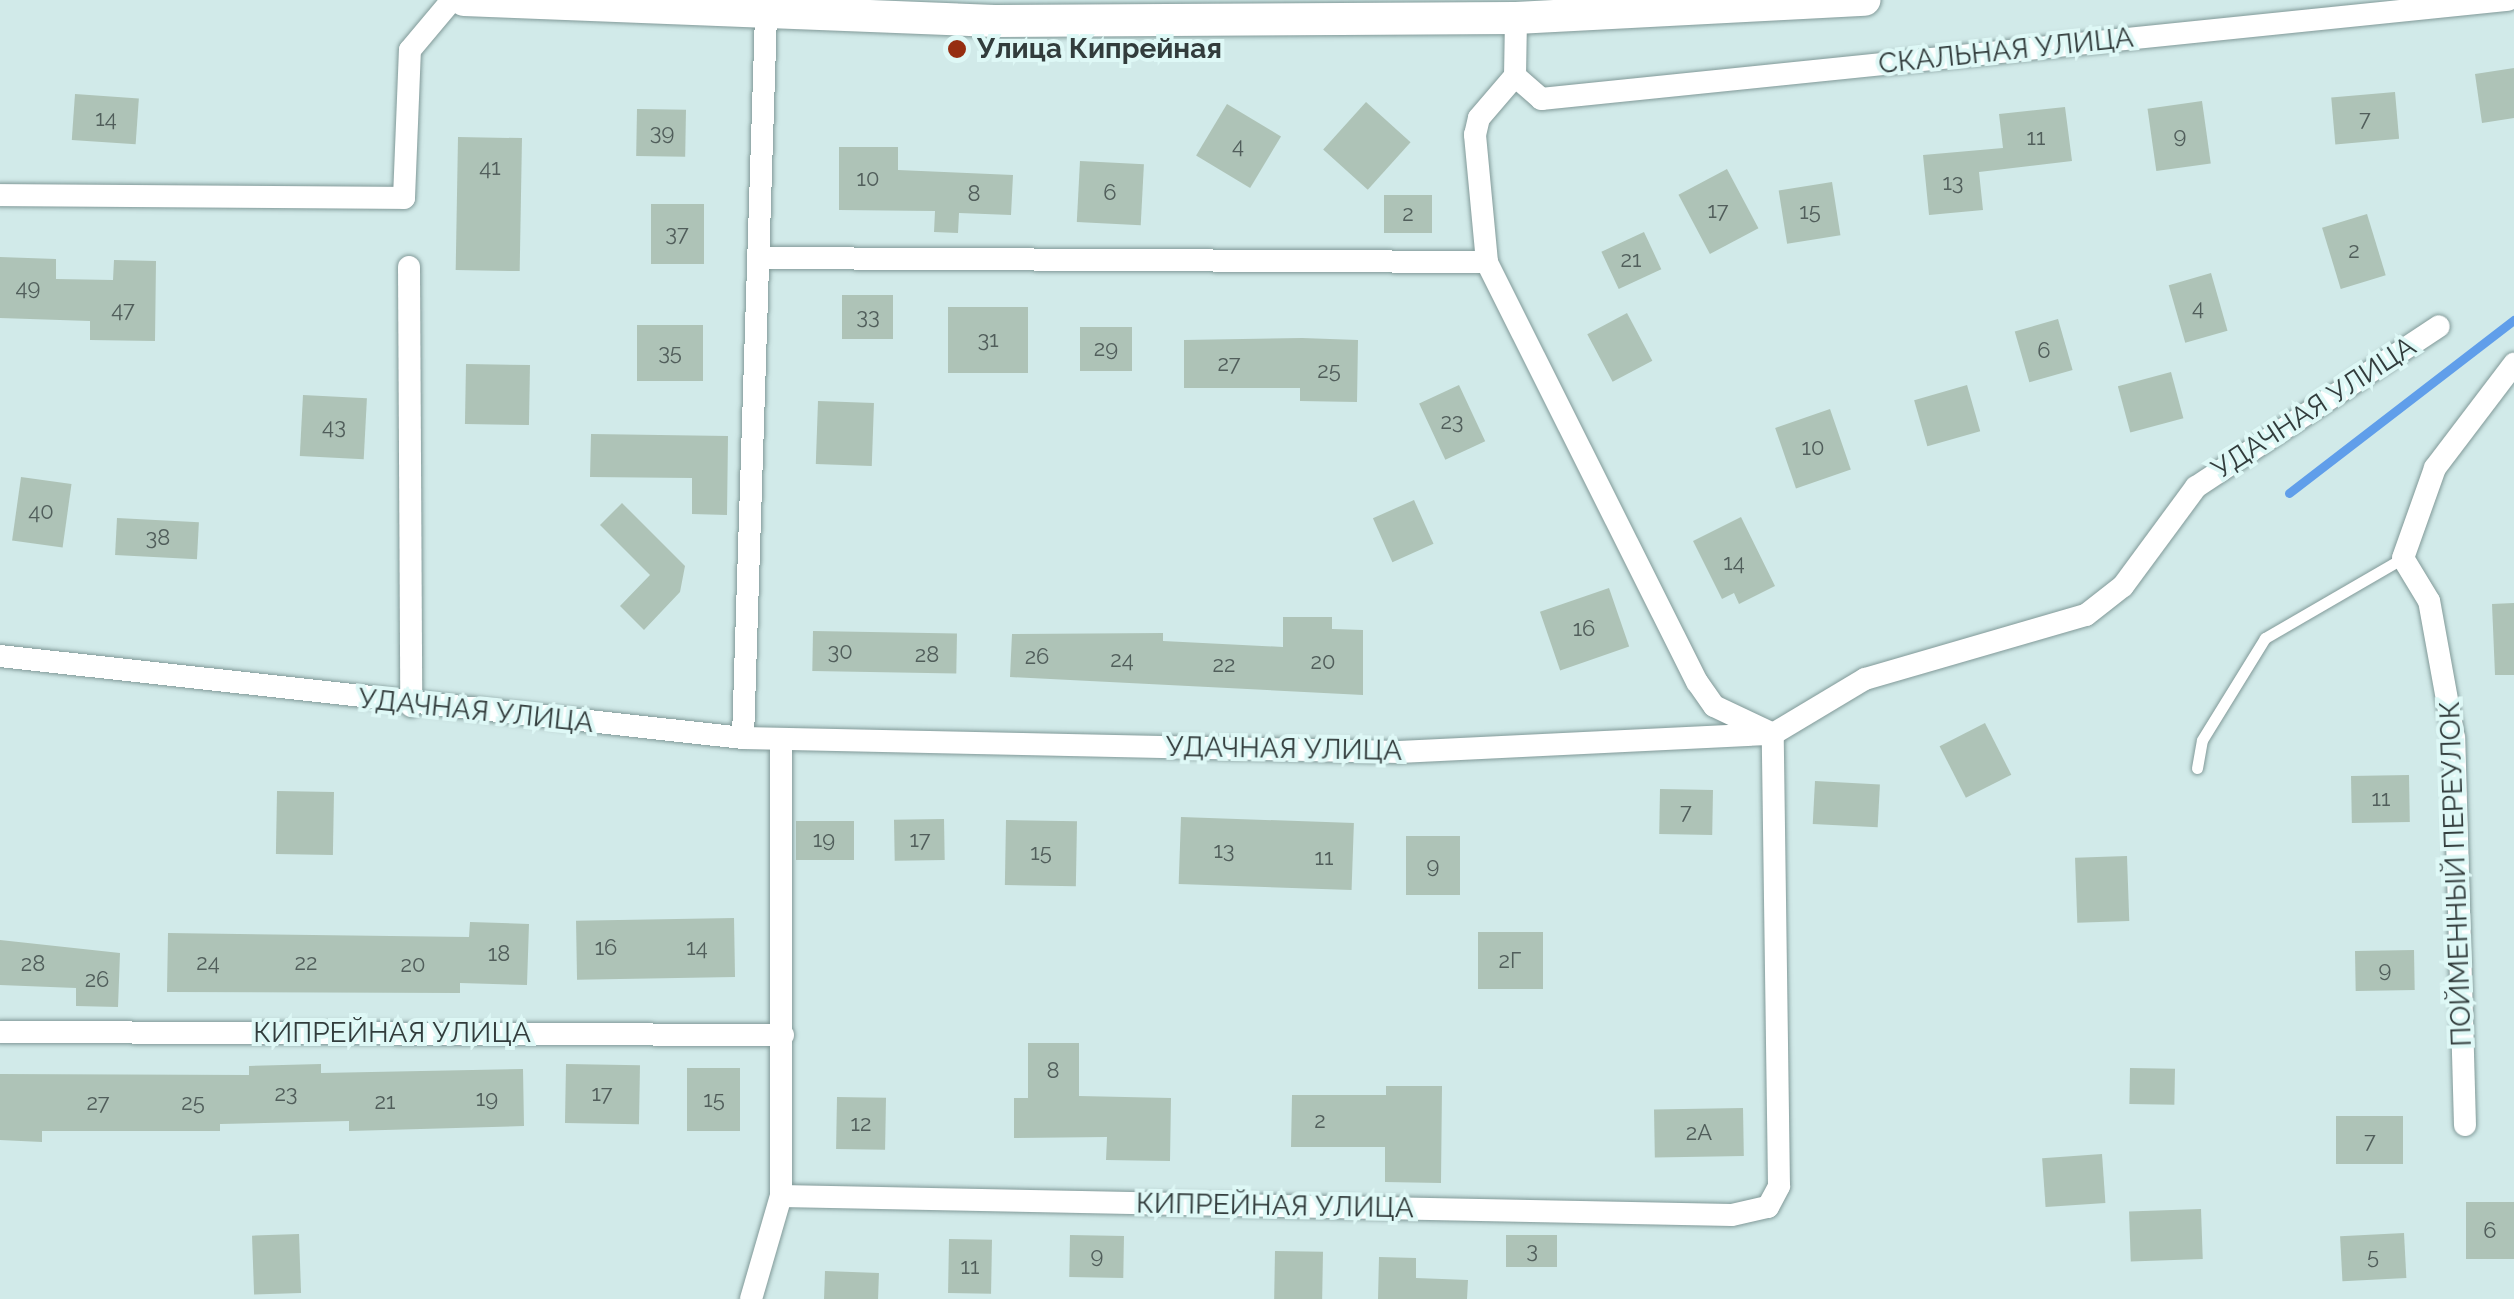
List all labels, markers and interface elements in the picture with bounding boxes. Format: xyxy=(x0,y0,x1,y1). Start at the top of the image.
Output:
street label: СКАЛЬНАЯ УЛИЦА xyxy=(1877,21,2135,81)
place label: Улица Кипрейная xyxy=(977,32,1222,66)
marker: Улица Кипрейная xyxy=(946,38,968,60)
house number: 14 xyxy=(95,106,117,132)
house number: 7 xyxy=(2359,106,2371,132)
house number: 39 xyxy=(650,120,674,146)
house number: 9 xyxy=(2174,123,2186,149)
house number: 11 xyxy=(2027,125,2045,151)
house number: 4 xyxy=(1232,133,1244,159)
house number: 41 xyxy=(479,155,501,181)
house number: 10 xyxy=(857,166,879,192)
house number: 13 xyxy=(1942,170,1964,196)
house number: 6 xyxy=(1103,180,1117,206)
house number: 8 xyxy=(967,181,981,207)
house number: 17 xyxy=(1707,198,1729,224)
house number: 15 xyxy=(1799,199,1821,225)
house number: 2 xyxy=(1402,201,1414,227)
house number: 37 xyxy=(665,221,689,247)
house number: 2 xyxy=(2348,238,2360,264)
house number: 21 xyxy=(1621,247,1641,273)
house number: 49 xyxy=(16,275,40,301)
house number: 4 xyxy=(2192,295,2204,321)
house number: 47 xyxy=(111,297,135,323)
house number: 33 xyxy=(856,304,880,330)
house number: 31 xyxy=(977,327,999,353)
street label: УДАЧНАЯ УЛИЦА xyxy=(2206,330,2422,486)
house number: 29 xyxy=(1094,336,1118,362)
house number: 6 xyxy=(2037,338,2051,364)
house number: 35 xyxy=(658,340,682,366)
house number: 27 xyxy=(1217,351,1241,377)
house number: 25 xyxy=(1317,358,1341,384)
house number: 23 xyxy=(1440,409,1464,435)
house number: 43 xyxy=(322,414,346,440)
house number: 10 xyxy=(1802,435,1824,461)
house number: 40 xyxy=(28,499,54,525)
house number: 38 xyxy=(146,525,170,551)
house number: 14 xyxy=(1723,550,1745,576)
house number: 16 xyxy=(1573,616,1595,642)
house number: 30 xyxy=(827,639,853,665)
house number: 28 xyxy=(915,642,939,668)
house number: 26 xyxy=(1025,644,1049,670)
house number: 24 xyxy=(1110,647,1134,673)
house number: 20 xyxy=(1311,649,1335,675)
house number: 22 xyxy=(1213,652,1235,678)
street label: УДАЧНАЯ УЛИЦА xyxy=(357,682,595,740)
street label: ПОЙМЕННЫЙ ПЕРЕУЛОК xyxy=(2433,701,2479,1047)
street label: УДАЧНАЯ УЛИЦА xyxy=(1166,730,1402,768)
house number: 11 xyxy=(2372,786,2390,812)
house number: 7 xyxy=(1680,799,1692,825)
house number: 19 xyxy=(813,827,835,853)
house number: 17 xyxy=(909,827,931,853)
house number: 13 xyxy=(1213,838,1235,864)
house number: 15 xyxy=(1030,840,1052,866)
house number: 11 xyxy=(1315,845,1333,871)
house number: 9 xyxy=(1427,853,1439,879)
house number: 16 xyxy=(595,935,617,961)
house number: 14 xyxy=(686,935,708,961)
house number: 18 xyxy=(488,941,510,967)
house number: 2Г xyxy=(1499,948,1521,974)
house number: 24 xyxy=(196,950,220,976)
house number: 22 xyxy=(295,950,317,976)
house number: 28 xyxy=(21,951,45,977)
house number: 20 xyxy=(401,952,425,978)
house number: 9 xyxy=(2379,957,2391,983)
house number: 26 xyxy=(85,967,109,993)
street label: КИПРЕЙНАЯ УЛИЦА xyxy=(253,1016,531,1050)
house number: 8 xyxy=(1046,1058,1060,1084)
house number: 23 xyxy=(274,1081,298,1107)
house number: 17 xyxy=(591,1081,613,1107)
house number: 19 xyxy=(476,1086,498,1112)
house number: 15 xyxy=(703,1087,725,1113)
house number: 21 xyxy=(375,1089,395,1115)
house number: 27 xyxy=(86,1090,110,1116)
house number: 25 xyxy=(181,1090,205,1116)
house number: 2 xyxy=(1314,1108,1326,1134)
house number: 12 xyxy=(851,1111,871,1137)
house number: 2А xyxy=(1686,1120,1712,1146)
house number: 7 xyxy=(2364,1128,2376,1154)
street label: КИПРЕЙНАЯ УЛИЦА xyxy=(1136,1187,1414,1225)
house number: 6 xyxy=(2483,1218,2497,1244)
house number: 3 xyxy=(1526,1238,1538,1264)
house number: 9 xyxy=(1091,1243,1103,1269)
house number: 5 xyxy=(2367,1244,2379,1270)
house number: 11 xyxy=(961,1254,979,1280)

